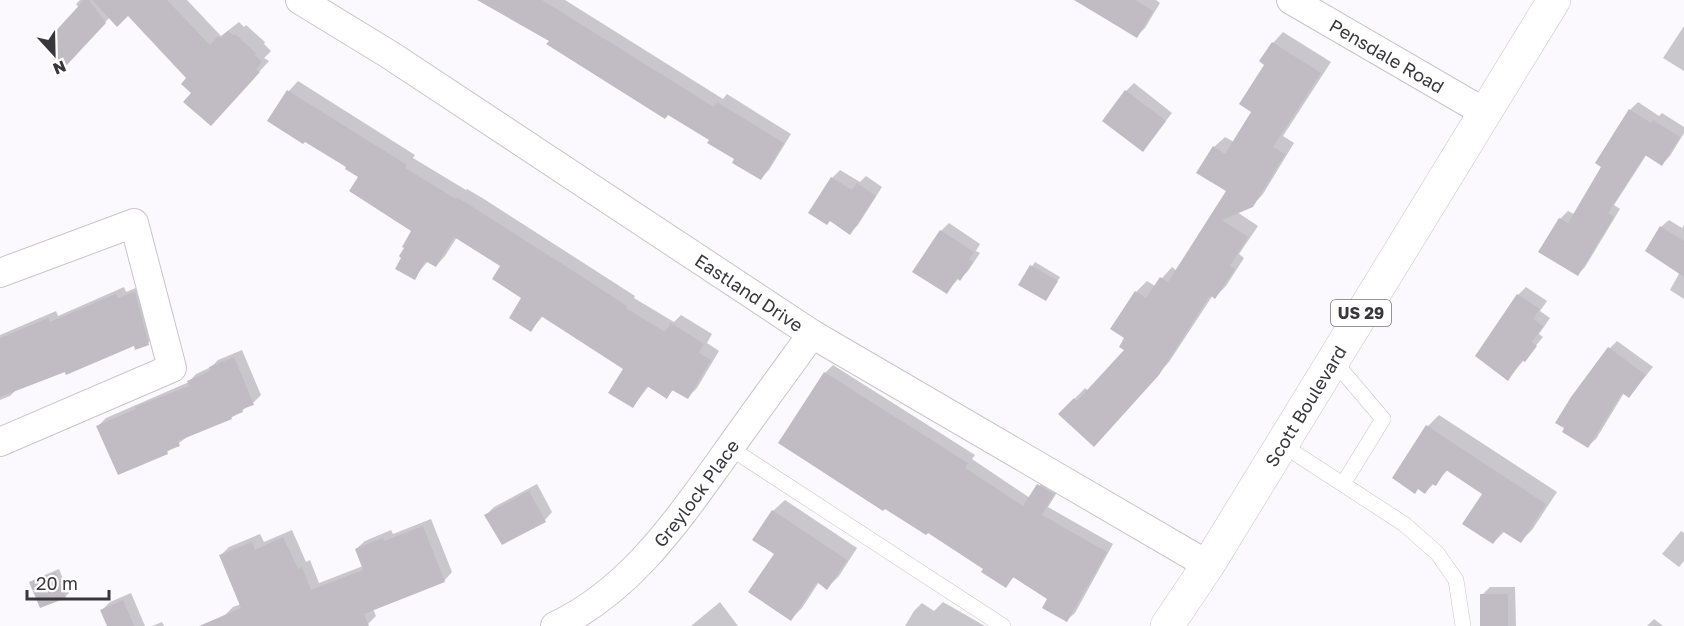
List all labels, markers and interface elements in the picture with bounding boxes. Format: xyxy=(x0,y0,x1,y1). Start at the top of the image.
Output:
street label: Pensdale Road xyxy=(1326,14,1448,98)
north arrow xyxy=(24,24,84,84)
text: N xyxy=(50,56,69,79)
street label: Eastland Drive xyxy=(691,249,807,336)
road number: US 29 xyxy=(1331,300,1391,326)
street label: Scott Boulevard xyxy=(1260,341,1351,471)
street label: Greylock Place xyxy=(649,435,743,551)
scale bar xyxy=(27,563,110,601)
text: 20 m xyxy=(36,572,78,594)

